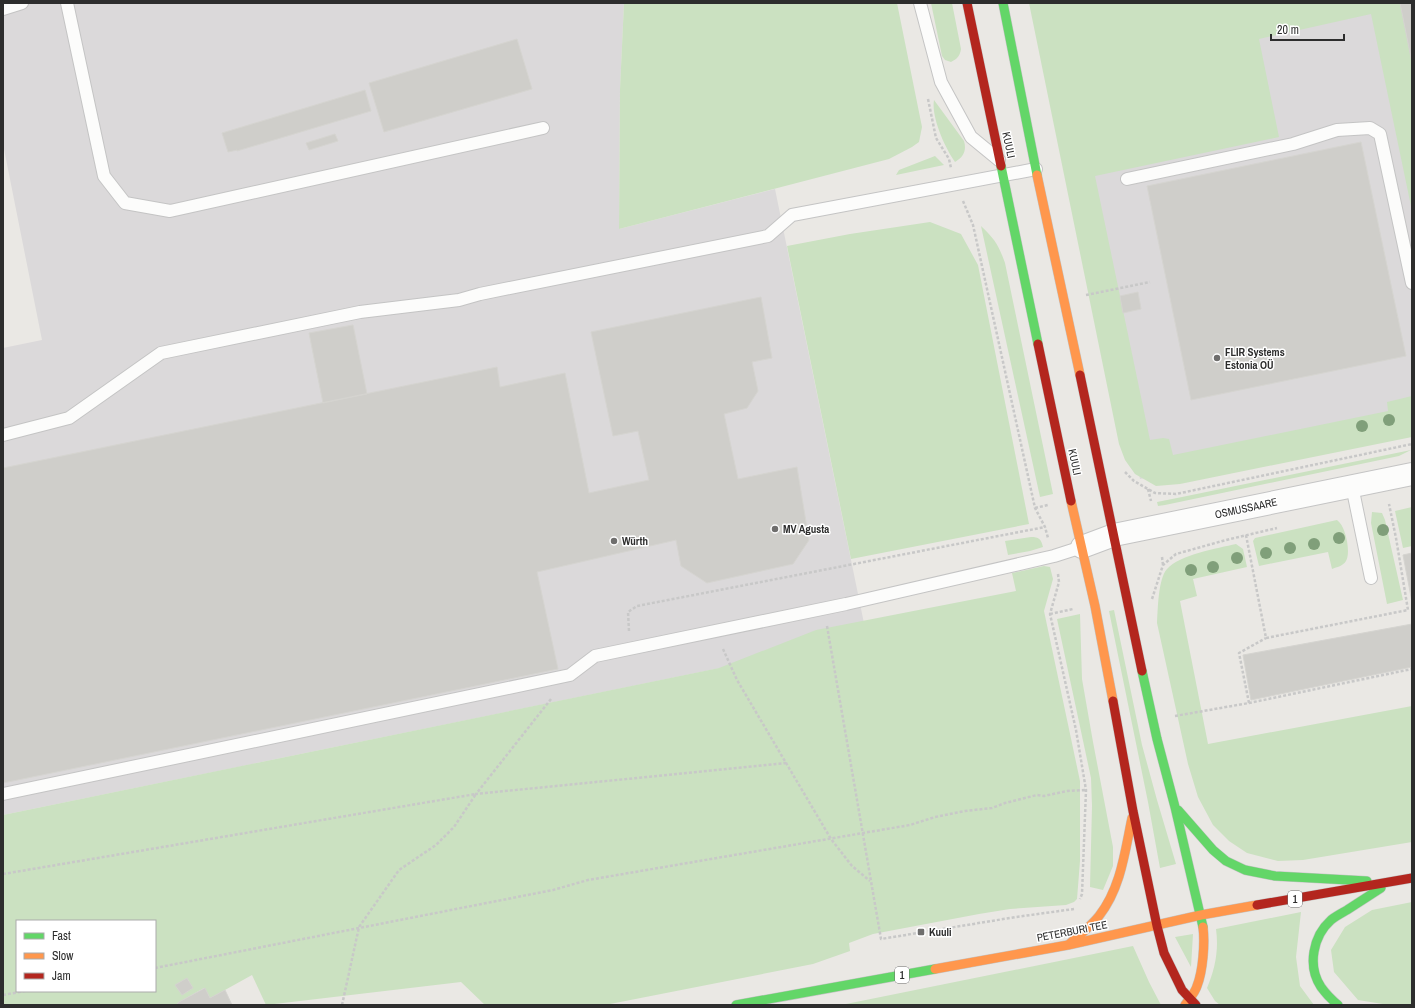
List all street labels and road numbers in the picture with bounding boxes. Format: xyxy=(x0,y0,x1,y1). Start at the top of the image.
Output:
street label: KUULI xyxy=(999,131,1019,159)
street label: KUULI xyxy=(1065,448,1085,476)
street label: OSMUSSAARE xyxy=(1213,495,1279,521)
road number: 1 xyxy=(1288,891,1302,907)
street label: PETERBURI TEE xyxy=(1036,917,1108,945)
road number: 1 xyxy=(895,967,909,983)

